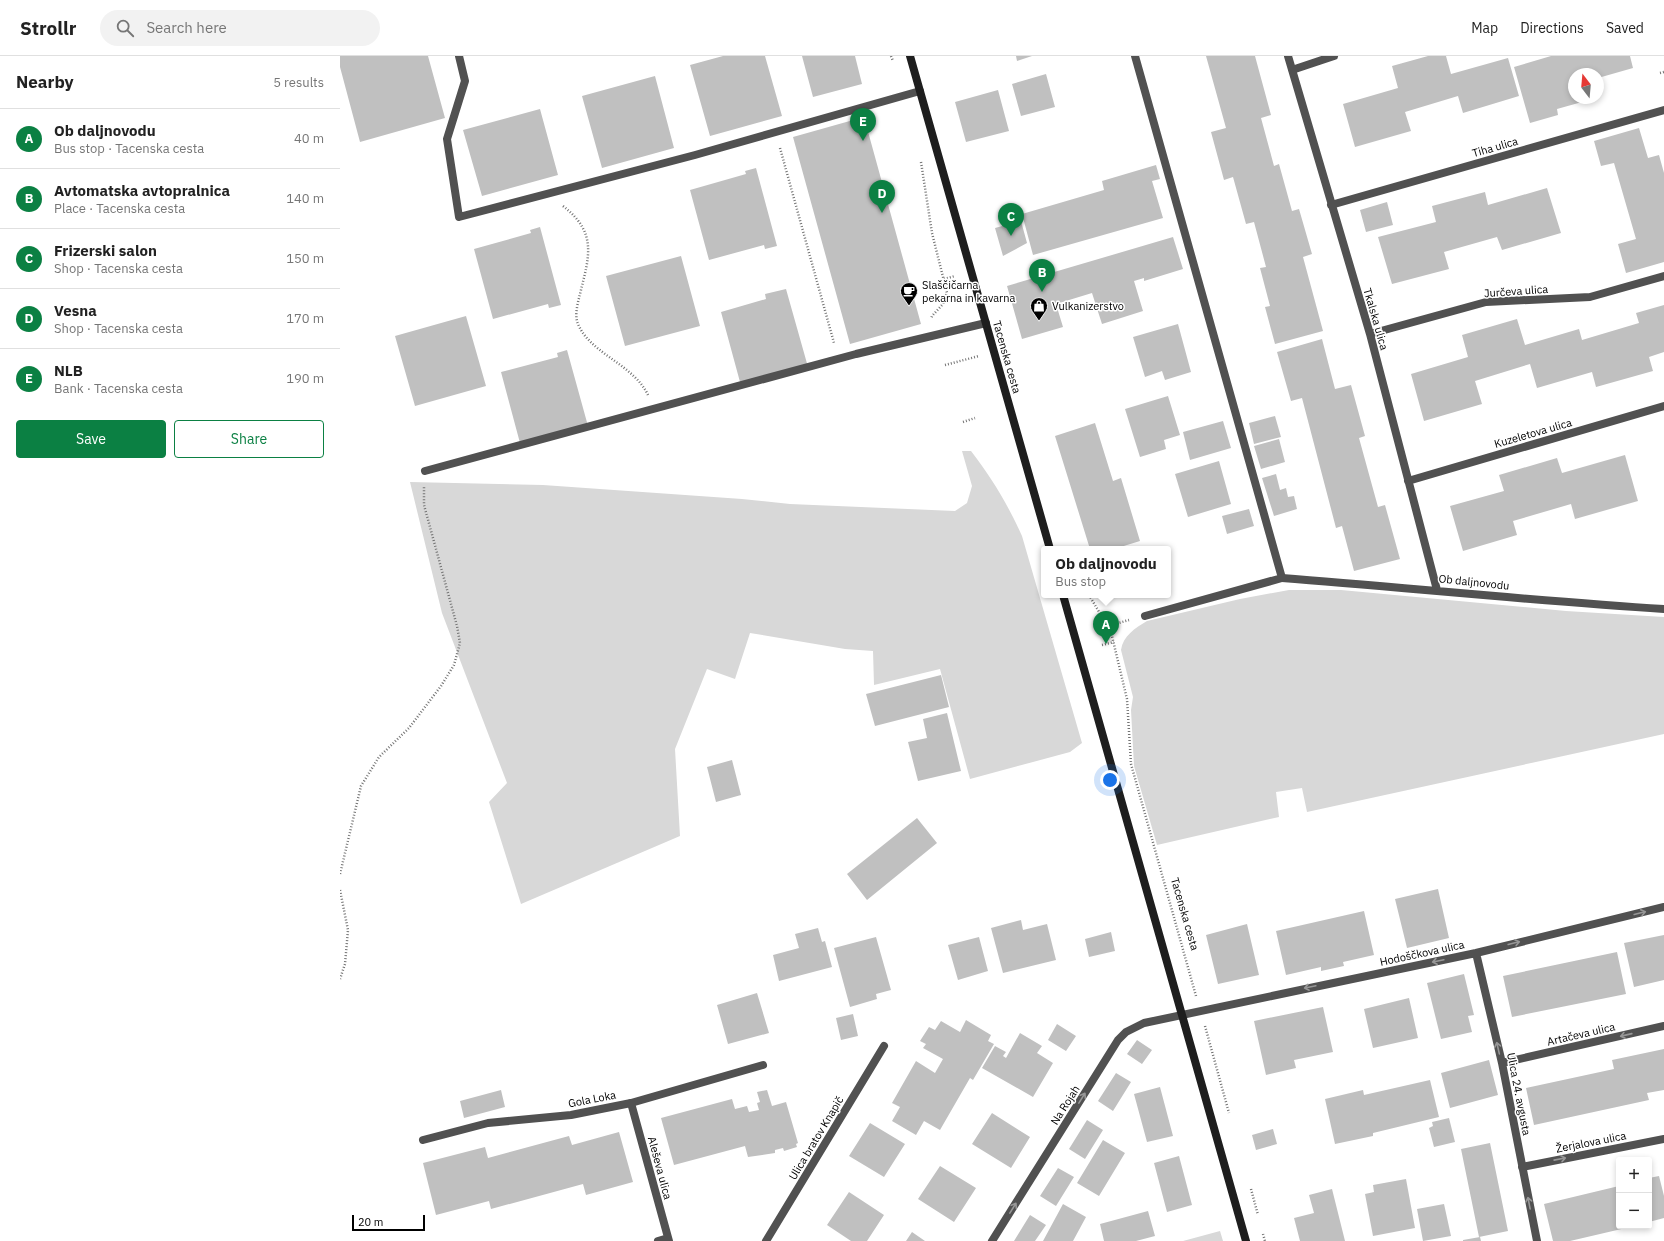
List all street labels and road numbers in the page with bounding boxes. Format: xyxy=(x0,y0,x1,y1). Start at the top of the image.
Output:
street label: Tiha ulica xyxy=(1470,134,1520,160)
street label: Jurčeva ulica xyxy=(1483,282,1549,300)
street label: Tkalska ulica xyxy=(1360,286,1392,352)
street label: Tacenska cesta xyxy=(990,319,1024,395)
street label: Kuzeletova ulica xyxy=(1492,415,1574,451)
street label: Ob daljnovodu xyxy=(1438,571,1510,593)
street label: Tacenska cesta xyxy=(1168,876,1202,952)
street label: Hodoščkova ulica xyxy=(1378,937,1466,969)
street label: Artačeva ulica xyxy=(1546,1019,1617,1049)
street label: Ulica 24. avgusta xyxy=(1504,1051,1534,1137)
street label: Na Rojah xyxy=(1047,1083,1083,1127)
street label: Gola Loka xyxy=(567,1087,617,1110)
street label: Ulica bratov Knapič xyxy=(786,1093,847,1182)
street label: Žerjalova ulica xyxy=(1555,1128,1627,1156)
street label: Aleševa ulica xyxy=(645,1135,675,1201)

